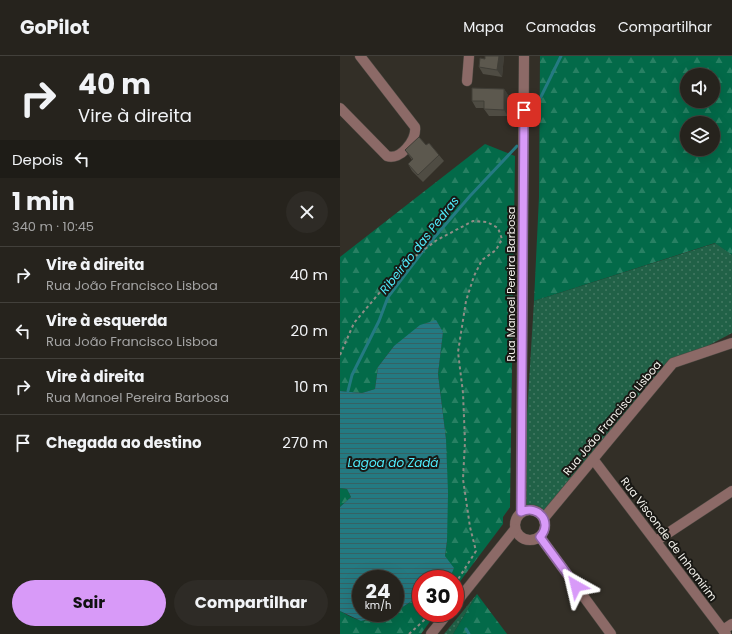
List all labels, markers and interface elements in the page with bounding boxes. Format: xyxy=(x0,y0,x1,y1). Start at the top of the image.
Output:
text: GoPilot xyxy=(20,14,89,41)
text: Mapa xyxy=(463,17,504,37)
text: Camadas xyxy=(526,17,596,37)
text: Compartilhar xyxy=(618,17,712,37)
text: 40 m xyxy=(78,65,151,104)
map controls xyxy=(680,68,720,156)
button: sound xyxy=(680,68,720,108)
icon: right xyxy=(12,72,64,124)
pin xyxy=(507,93,541,127)
icon: arrive xyxy=(513,99,535,121)
text: Vire à direita xyxy=(78,103,192,128)
button: layers xyxy=(680,116,720,156)
icon: left xyxy=(71,148,93,170)
text: Depois xyxy=(12,149,63,170)
text: 1 min xyxy=(12,185,75,218)
button: close xyxy=(286,191,328,233)
water label: Ribeirão das Pedras xyxy=(375,192,463,298)
street label: Rua Manoel Pereira Barbosa xyxy=(503,207,519,361)
text: 340 m · 10:45 xyxy=(12,217,94,236)
text: Vire à direita xyxy=(46,254,145,275)
icon: right xyxy=(12,264,34,286)
text: 40 m xyxy=(290,264,328,285)
text: Rua João Francisco Lisboa xyxy=(46,276,218,295)
text: Vire à esquerda xyxy=(46,310,168,331)
icon: left xyxy=(12,320,34,342)
text: 20 m xyxy=(290,320,328,341)
text: Rua João Francisco Lisboa xyxy=(46,332,218,351)
street label: Rua João Francisco Lisboa xyxy=(559,357,665,479)
text: Vire à direita xyxy=(46,366,145,387)
icon: right xyxy=(12,376,34,398)
text: 10 m xyxy=(294,376,328,397)
text: Rua Manoel Pereira Barbosa xyxy=(46,388,229,407)
icon: arrive xyxy=(12,432,34,454)
text: Chegada ao destino xyxy=(46,432,202,453)
text: 270 m xyxy=(282,432,328,453)
water label: Lagoa do Zadá xyxy=(348,454,438,471)
street label: Rua Visconde de Inhomirim xyxy=(617,474,721,604)
position arrow xyxy=(555,565,597,607)
speed limit sign: 30 xyxy=(412,570,464,622)
text: 24 xyxy=(366,577,390,605)
button: Sair xyxy=(12,580,166,626)
button: Compartilhar xyxy=(174,580,328,626)
text: km/h xyxy=(365,598,391,613)

